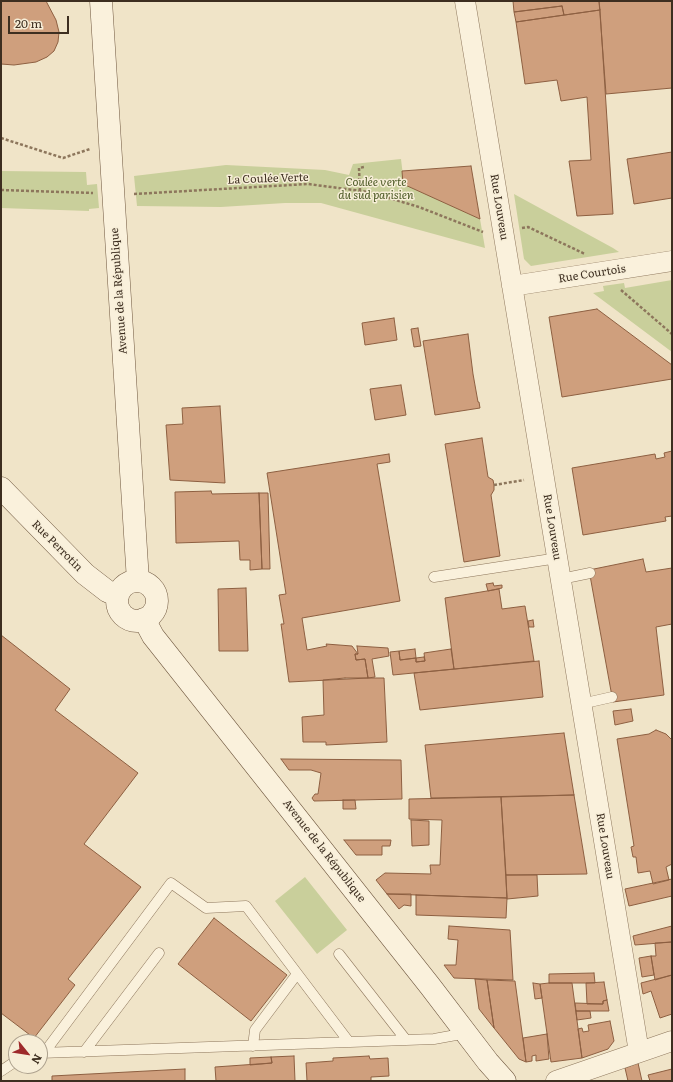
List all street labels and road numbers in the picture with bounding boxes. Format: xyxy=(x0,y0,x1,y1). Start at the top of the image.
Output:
street label: La Coulée Verte xyxy=(227,171,309,187)
street label: Rue Louveau xyxy=(487,173,511,241)
street label: Avenue de la République xyxy=(108,227,130,355)
street label: Rue Courtois xyxy=(557,262,627,286)
street label: Rue Louveau xyxy=(540,493,564,561)
street label: Rue Perrotin xyxy=(29,518,85,574)
street label: Avenue de la République xyxy=(280,797,368,905)
street label: Rue Louveau xyxy=(593,812,617,880)

